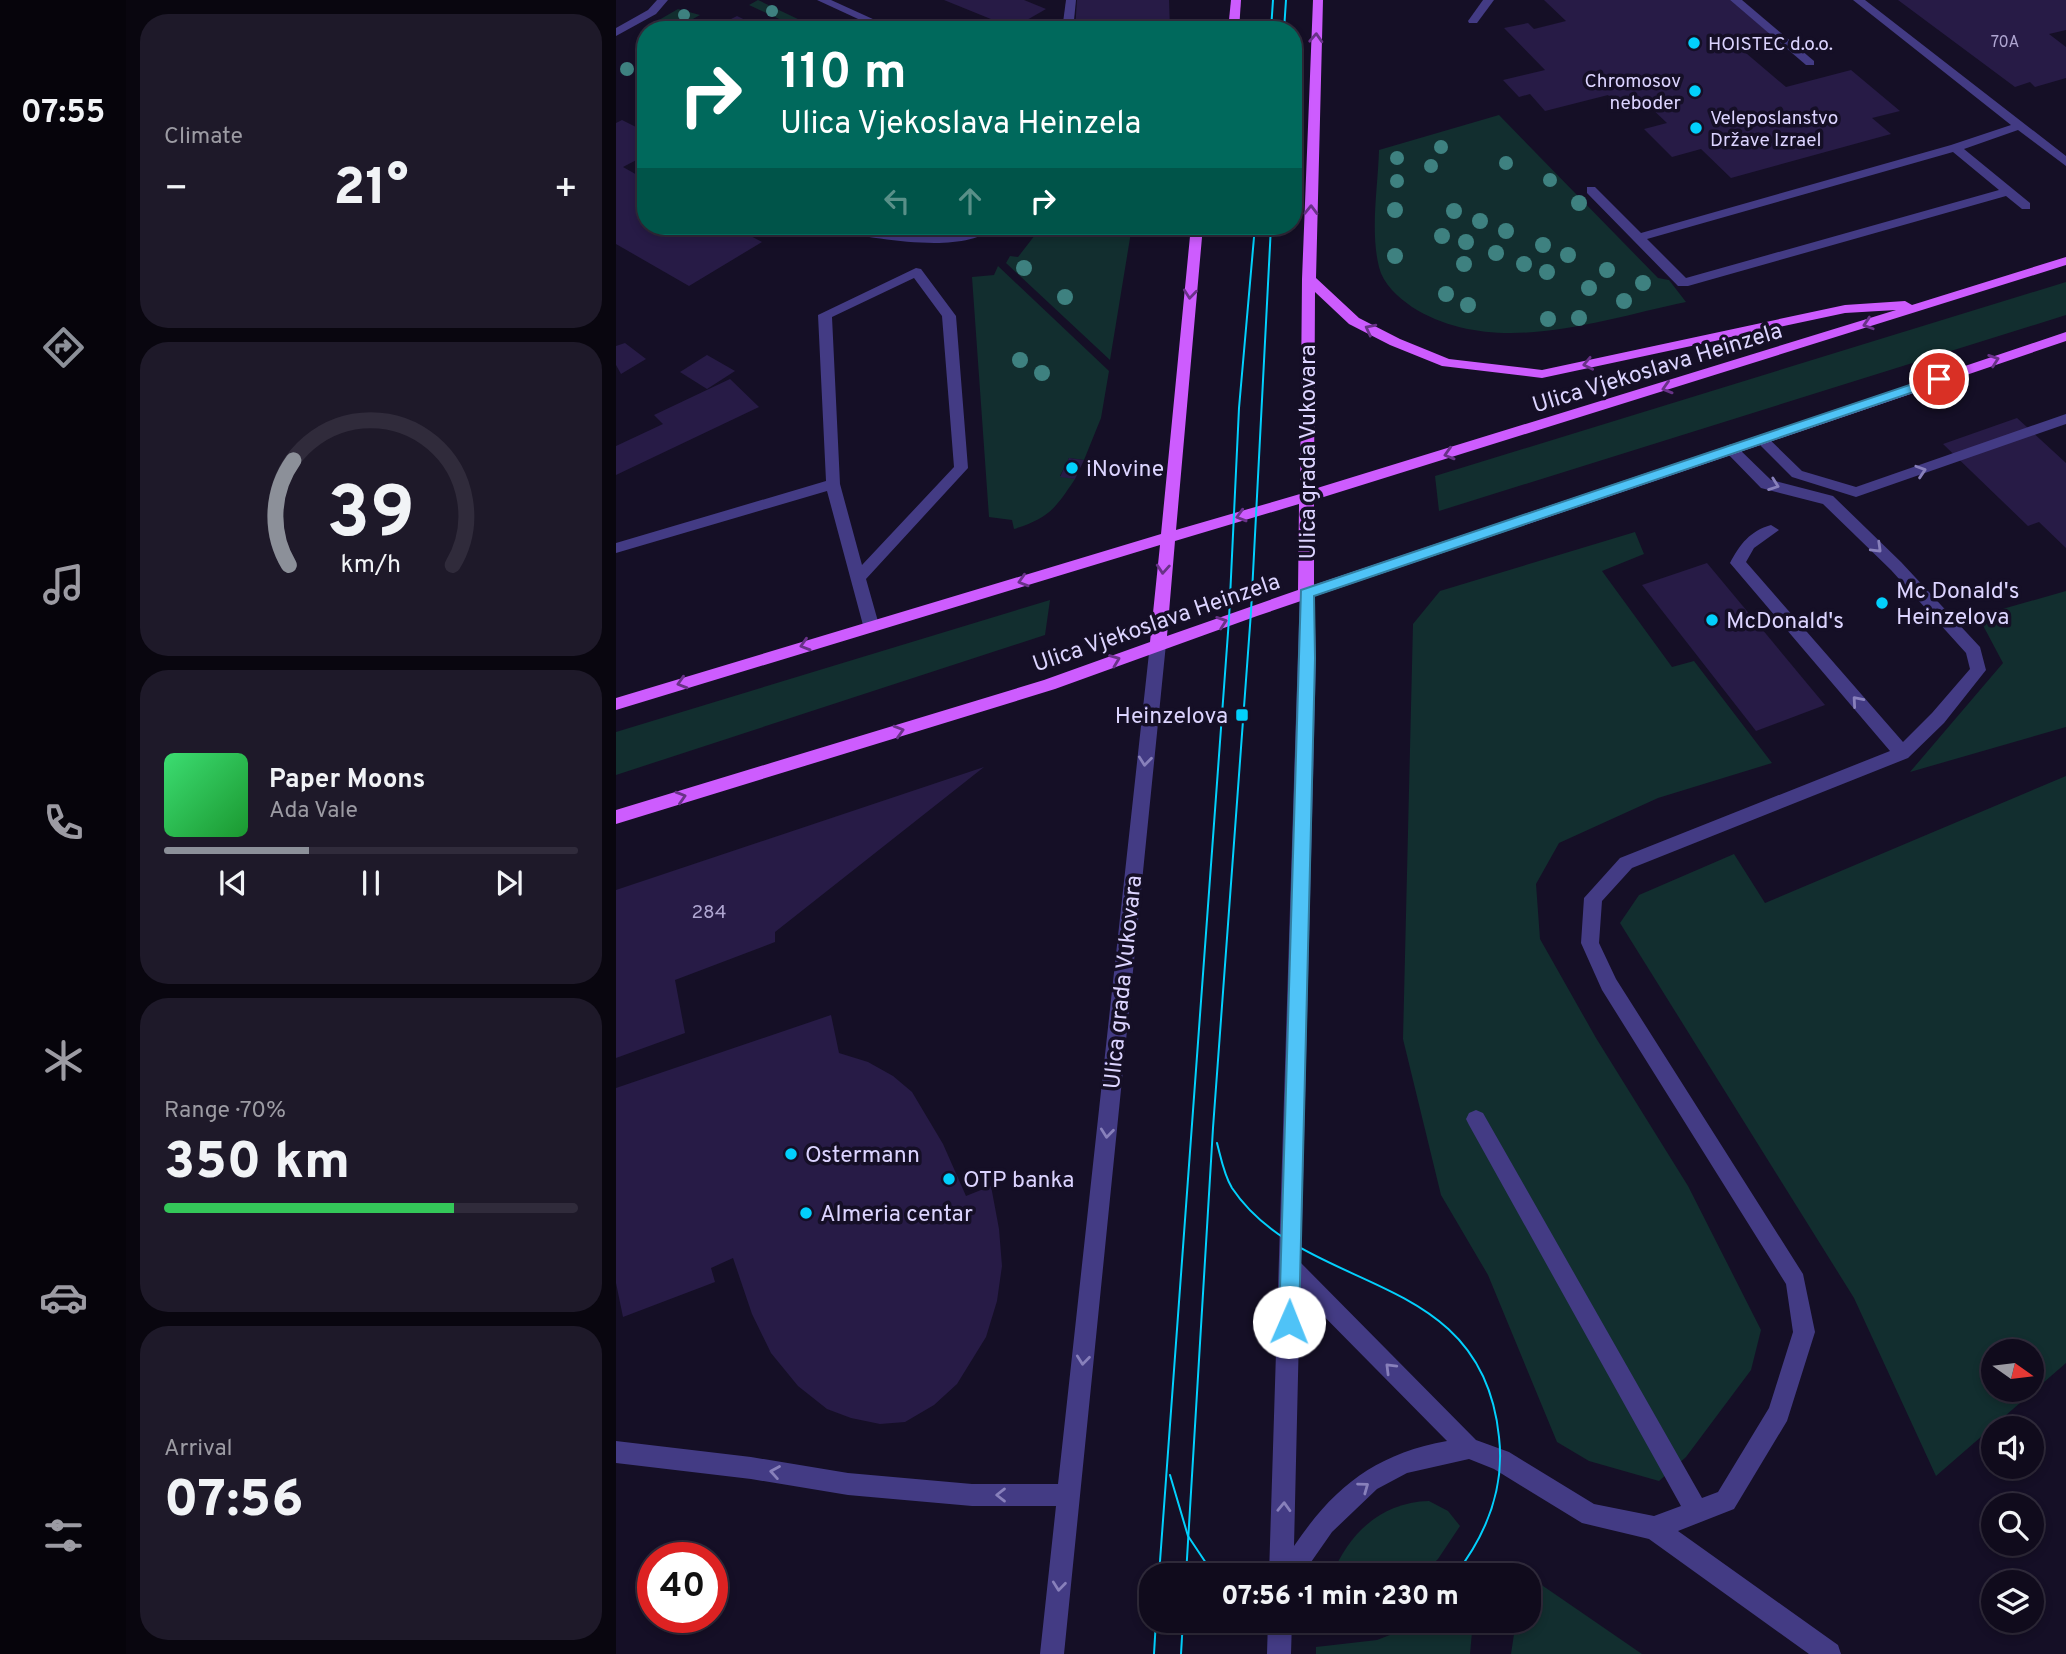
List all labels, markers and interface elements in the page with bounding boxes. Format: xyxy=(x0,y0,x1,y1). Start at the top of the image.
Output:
one-way arrow xyxy=(1308,33,1323,44)
place label: HOISTEC d.o.o. xyxy=(1708,33,1833,57)
house number: 70A xyxy=(1991,33,2019,53)
marker: HOISTEC d.o.o. xyxy=(1686,35,1702,51)
text: 110 m xyxy=(780,44,907,106)
icon: right xyxy=(665,49,756,140)
place label: Chromosov neboder xyxy=(1585,70,1682,116)
marker: Chromosov neboder xyxy=(1687,83,1703,99)
text: 07:55 xyxy=(21,94,105,134)
text: Ulica Vjekoslava Heinzela xyxy=(780,105,1141,145)
place label: Veleposlanstvo Države Izrael xyxy=(1710,107,1838,153)
marker: Veleposlanstvo Države Izrael xyxy=(1688,120,1704,136)
text: Climate xyxy=(164,123,243,152)
text: 21° xyxy=(334,157,408,223)
text: − xyxy=(164,166,189,215)
text: + xyxy=(553,166,578,215)
icon: left xyxy=(878,182,916,220)
icon: ahead xyxy=(951,182,989,220)
icon: right xyxy=(1024,182,1062,220)
one-way arrow xyxy=(1303,205,1318,216)
one-way arrow xyxy=(1183,288,1198,299)
one-way arrow xyxy=(1863,316,1875,330)
street label: Ulica Vjekoslava Heinzela xyxy=(1529,318,1786,421)
icon: directions xyxy=(39,323,88,372)
one-way arrow xyxy=(1365,324,1377,338)
street label: Ulica grada Vukovara xyxy=(1295,344,1324,560)
pin xyxy=(1909,349,1969,409)
one-way arrow xyxy=(1988,354,2000,368)
one-way arrow xyxy=(1582,356,1594,371)
icon: arrive xyxy=(1920,360,1958,398)
one-way arrow xyxy=(1661,380,1673,394)
one-way arrow xyxy=(1443,446,1455,461)
place label: iNovine xyxy=(1086,456,1164,485)
marker: iNovine xyxy=(1064,460,1080,476)
one-way arrow xyxy=(1914,465,1926,480)
text: 39 xyxy=(327,471,415,563)
one-way arrow xyxy=(1767,477,1780,491)
one-way arrow xyxy=(1235,508,1247,523)
one-way arrow xyxy=(1869,539,1882,552)
text: km/h xyxy=(341,550,401,582)
icon: music xyxy=(39,560,88,609)
one-way arrow xyxy=(1156,564,1171,575)
street label: Ulica Vjekoslava Heinzela xyxy=(1029,568,1284,680)
one-way arrow xyxy=(1017,572,1029,587)
place label: Mc Donald's Heinzelova xyxy=(1896,578,2019,633)
marker: Mc Donald's Heinzelova xyxy=(1874,595,1890,611)
place label: McDonald's xyxy=(1726,608,1844,637)
marker: McDonald's xyxy=(1704,612,1720,628)
one-way arrow xyxy=(1215,616,1228,630)
one-way arrow xyxy=(799,637,811,651)
one-way arrow xyxy=(1108,655,1120,669)
one-way arrow xyxy=(677,675,689,689)
one-way arrow xyxy=(1853,697,1865,710)
place label: Heinzelova xyxy=(1115,703,1228,732)
marker: Heinzelova xyxy=(1234,707,1250,723)
one-way arrow xyxy=(892,725,905,739)
one-way arrow xyxy=(1138,756,1153,767)
text: Paper Moons xyxy=(269,764,425,797)
one-way arrow xyxy=(675,791,687,806)
text: Ada Vale xyxy=(269,797,358,826)
icon: phone xyxy=(39,798,88,847)
icon: previous xyxy=(214,864,252,902)
icon: pause xyxy=(352,864,390,902)
icon: next xyxy=(490,864,528,902)
street label: Ulica grada Vukovara xyxy=(1099,874,1150,1091)
house number: 284 xyxy=(691,901,727,925)
icon: climate xyxy=(39,1036,88,1085)
text: Range · 70% xyxy=(164,1097,286,1126)
one-way arrow xyxy=(1099,1127,1114,1139)
text: 350 km xyxy=(164,1131,350,1197)
place label: Ostermann xyxy=(805,1142,920,1171)
marker: Ostermann xyxy=(783,1146,799,1162)
place label: OTP banka xyxy=(963,1167,1074,1196)
marker: OTP banka xyxy=(941,1171,957,1187)
place label: Almeria centar xyxy=(820,1201,973,1230)
marker: Almeria centar xyxy=(798,1205,814,1221)
icon: car xyxy=(39,1273,88,1322)
position arrow xyxy=(1252,1285,1326,1359)
north arrow xyxy=(1981,1339,2044,1402)
map controls xyxy=(1981,1339,2044,1633)
one-way arrow xyxy=(1076,1354,1091,1365)
one-way arrow xyxy=(1385,1363,1398,1376)
button: sound xyxy=(1981,1416,2044,1479)
text: Arrival xyxy=(164,1435,233,1464)
one-way arrow xyxy=(769,1465,781,1480)
text: 07:56 xyxy=(164,1469,303,1535)
one-way arrow xyxy=(1356,1483,1369,1495)
one-way arrow xyxy=(995,1487,1006,1503)
button: search xyxy=(1981,1493,2044,1556)
one-way arrow xyxy=(1276,1501,1291,1512)
icon: filters xyxy=(39,1511,88,1560)
speed limit sign: 40 xyxy=(637,1542,728,1633)
button: layers xyxy=(1981,1570,2044,1633)
one-way arrow xyxy=(1052,1580,1067,1592)
text: 07:56 · 1 min · 230 m xyxy=(1221,1581,1459,1614)

